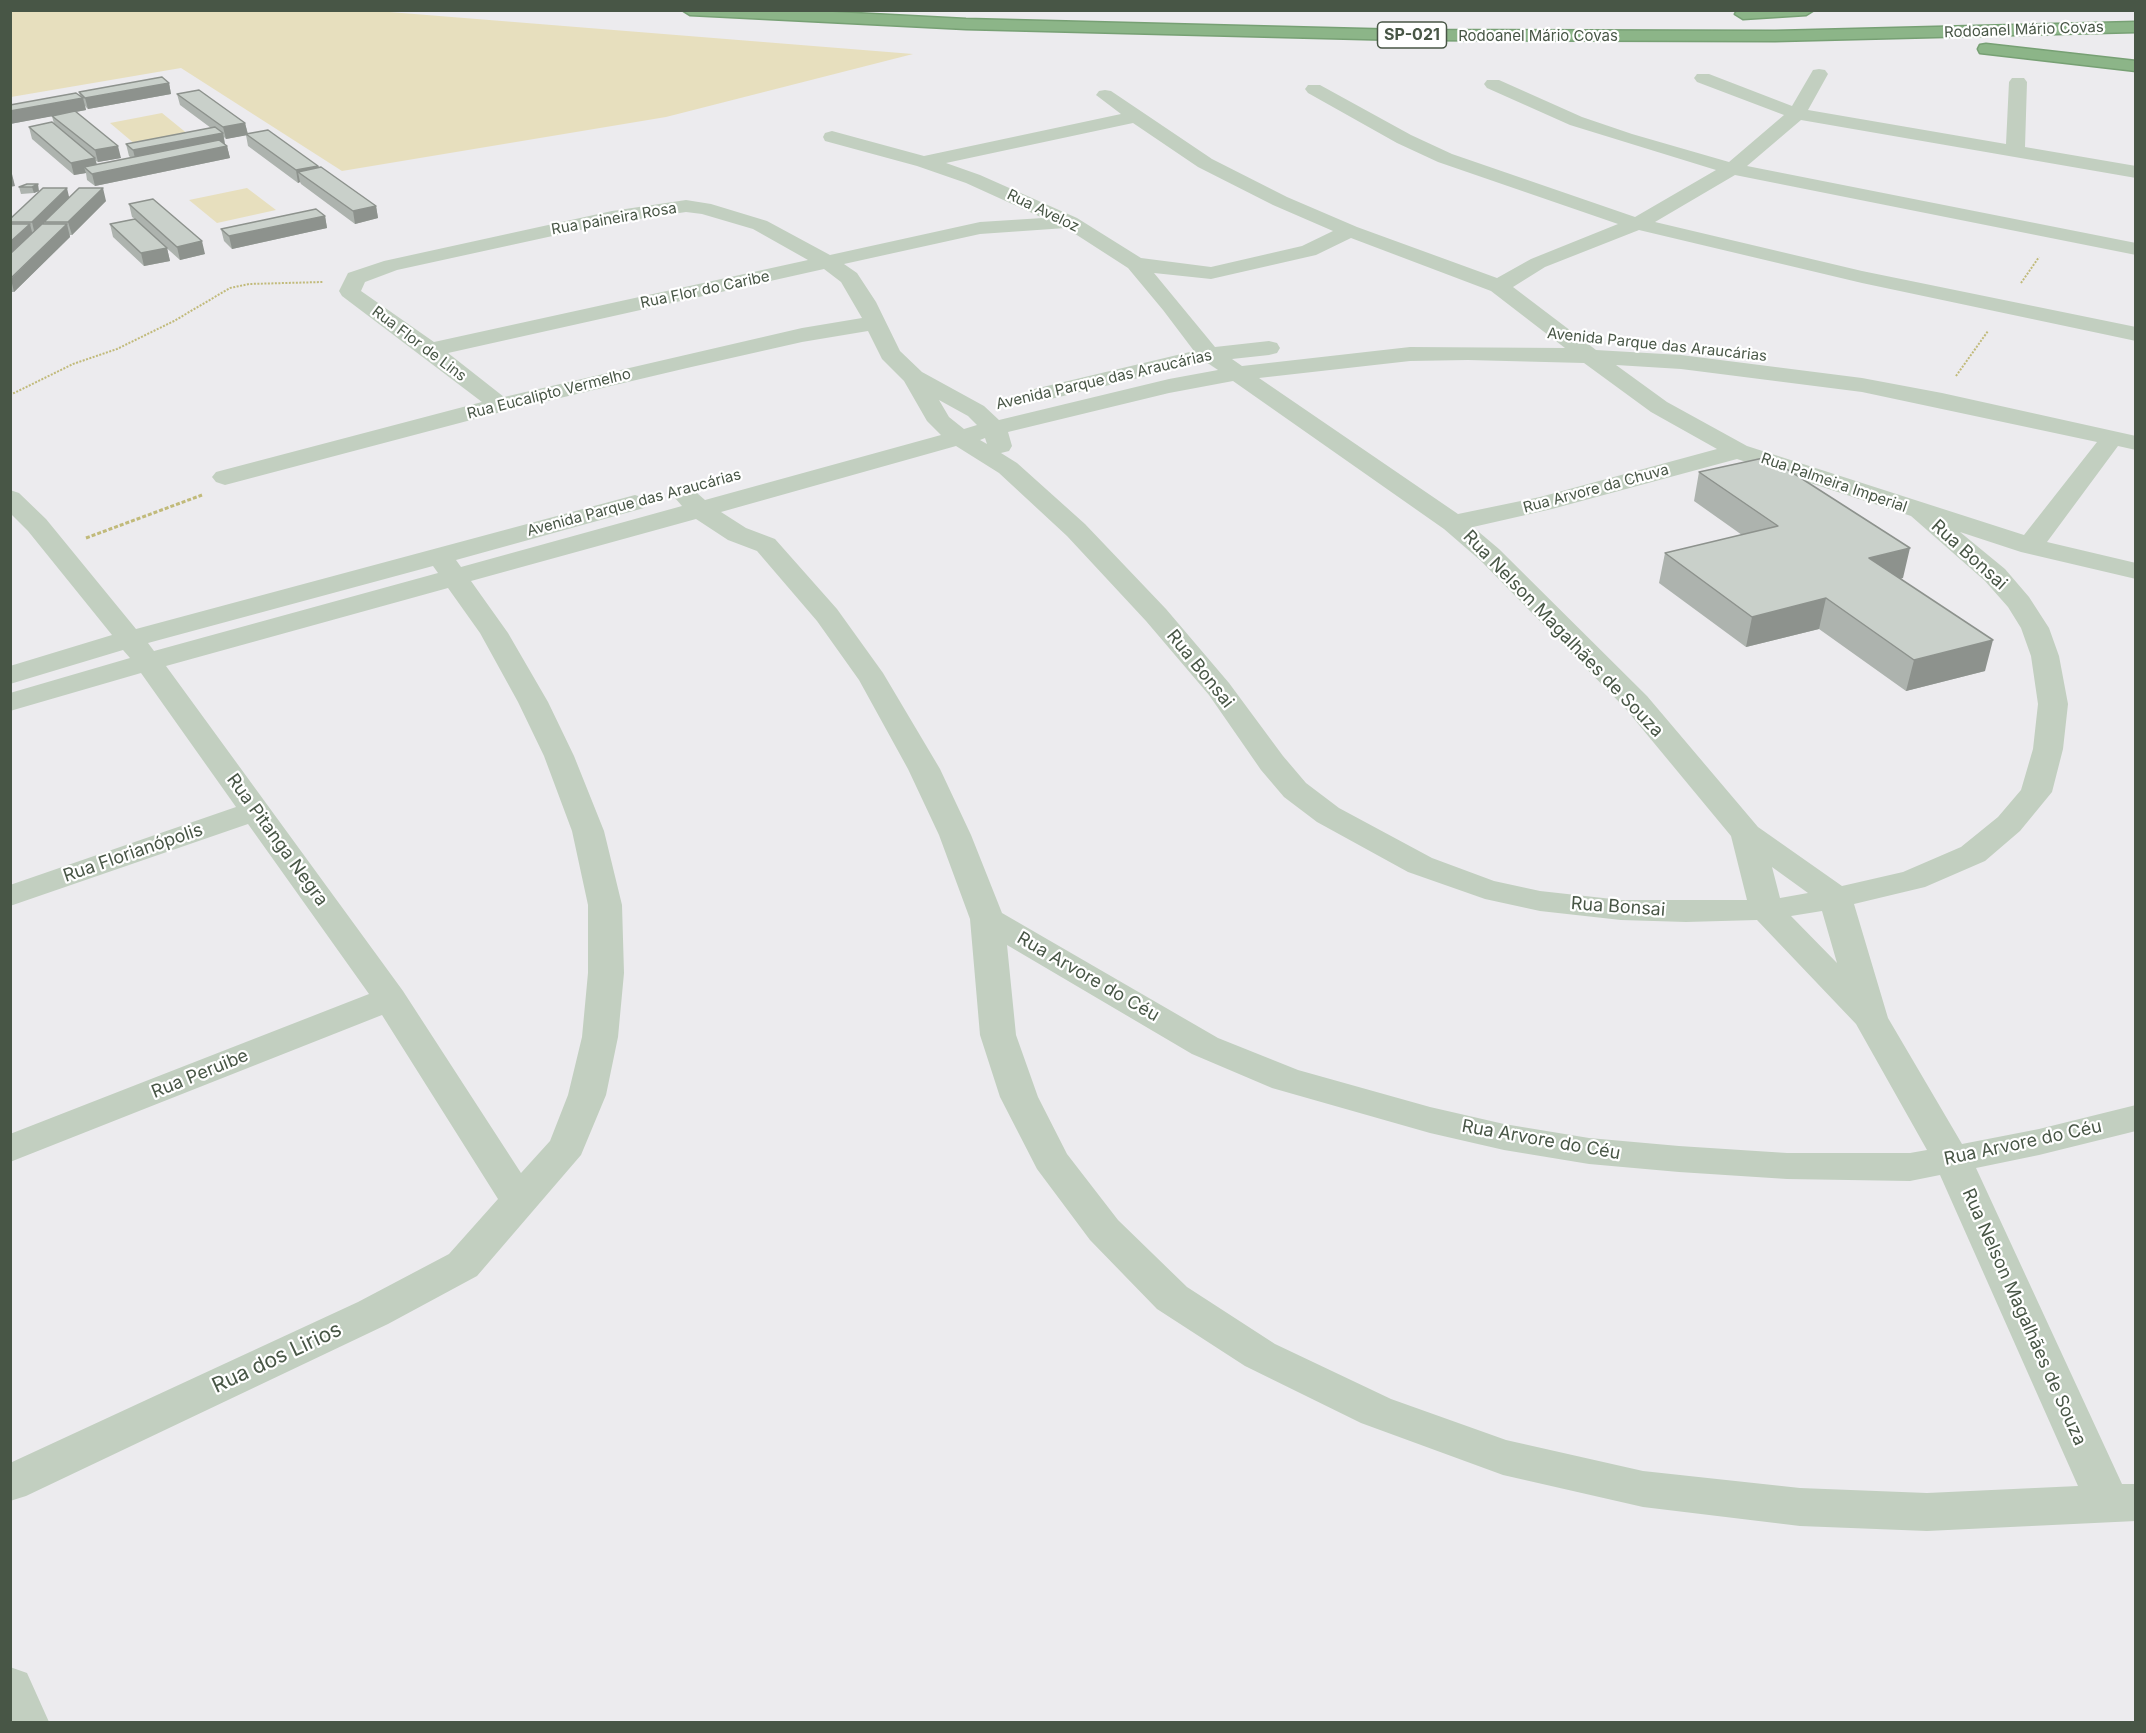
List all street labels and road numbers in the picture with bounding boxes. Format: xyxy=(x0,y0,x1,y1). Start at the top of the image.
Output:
street label: Rodoanel Mário Covas xyxy=(1944,18,2104,42)
road number: SP-021 xyxy=(1378,22,1446,48)
street label: Rodoanel Mário Covas xyxy=(1458,27,1618,45)
street label: Rua Aveloz xyxy=(1004,186,1082,236)
street label: Rua paineira Rosa xyxy=(550,199,678,239)
street label: Rua Flor do Caribe xyxy=(639,268,771,312)
street label: Rua Flor de Lins xyxy=(368,303,470,385)
street label: Avenida Parque das Araucárias xyxy=(1546,325,1768,365)
street label: Avenida Parque das Araucárias xyxy=(994,346,1214,414)
street label: Rua Eucalipto Vermelho xyxy=(465,365,633,423)
street label: Rua Palmeira Imperial xyxy=(1759,450,1909,516)
street label: Rua Arvore da Chuva xyxy=(1521,461,1671,517)
street label: Avenida Parque das Araucárias xyxy=(525,466,743,540)
street label: Rua Bonsai xyxy=(1927,515,2011,595)
street label: Rua Nelson Magalhães de Souza xyxy=(1458,526,1668,742)
street label: Rua Bonsai xyxy=(1162,625,1238,713)
street label: Rua Pitanga Negra xyxy=(222,770,332,910)
street label: Rua Florianópolis xyxy=(60,819,206,887)
street label: Rua Bonsai xyxy=(1570,893,1666,921)
street label: Rua Arvore do Céu xyxy=(1013,927,1163,1027)
street label: Rua Peruibe xyxy=(148,1045,252,1103)
street label: Rua Arvore do Céu xyxy=(1460,1115,1622,1165)
street label: Rua Arvore do Céu xyxy=(1942,1116,2104,1170)
street label: Rua Nelson Magalhães de Souza xyxy=(1957,1185,2091,1449)
street label: Rua dos Lirios xyxy=(208,1317,346,1399)

